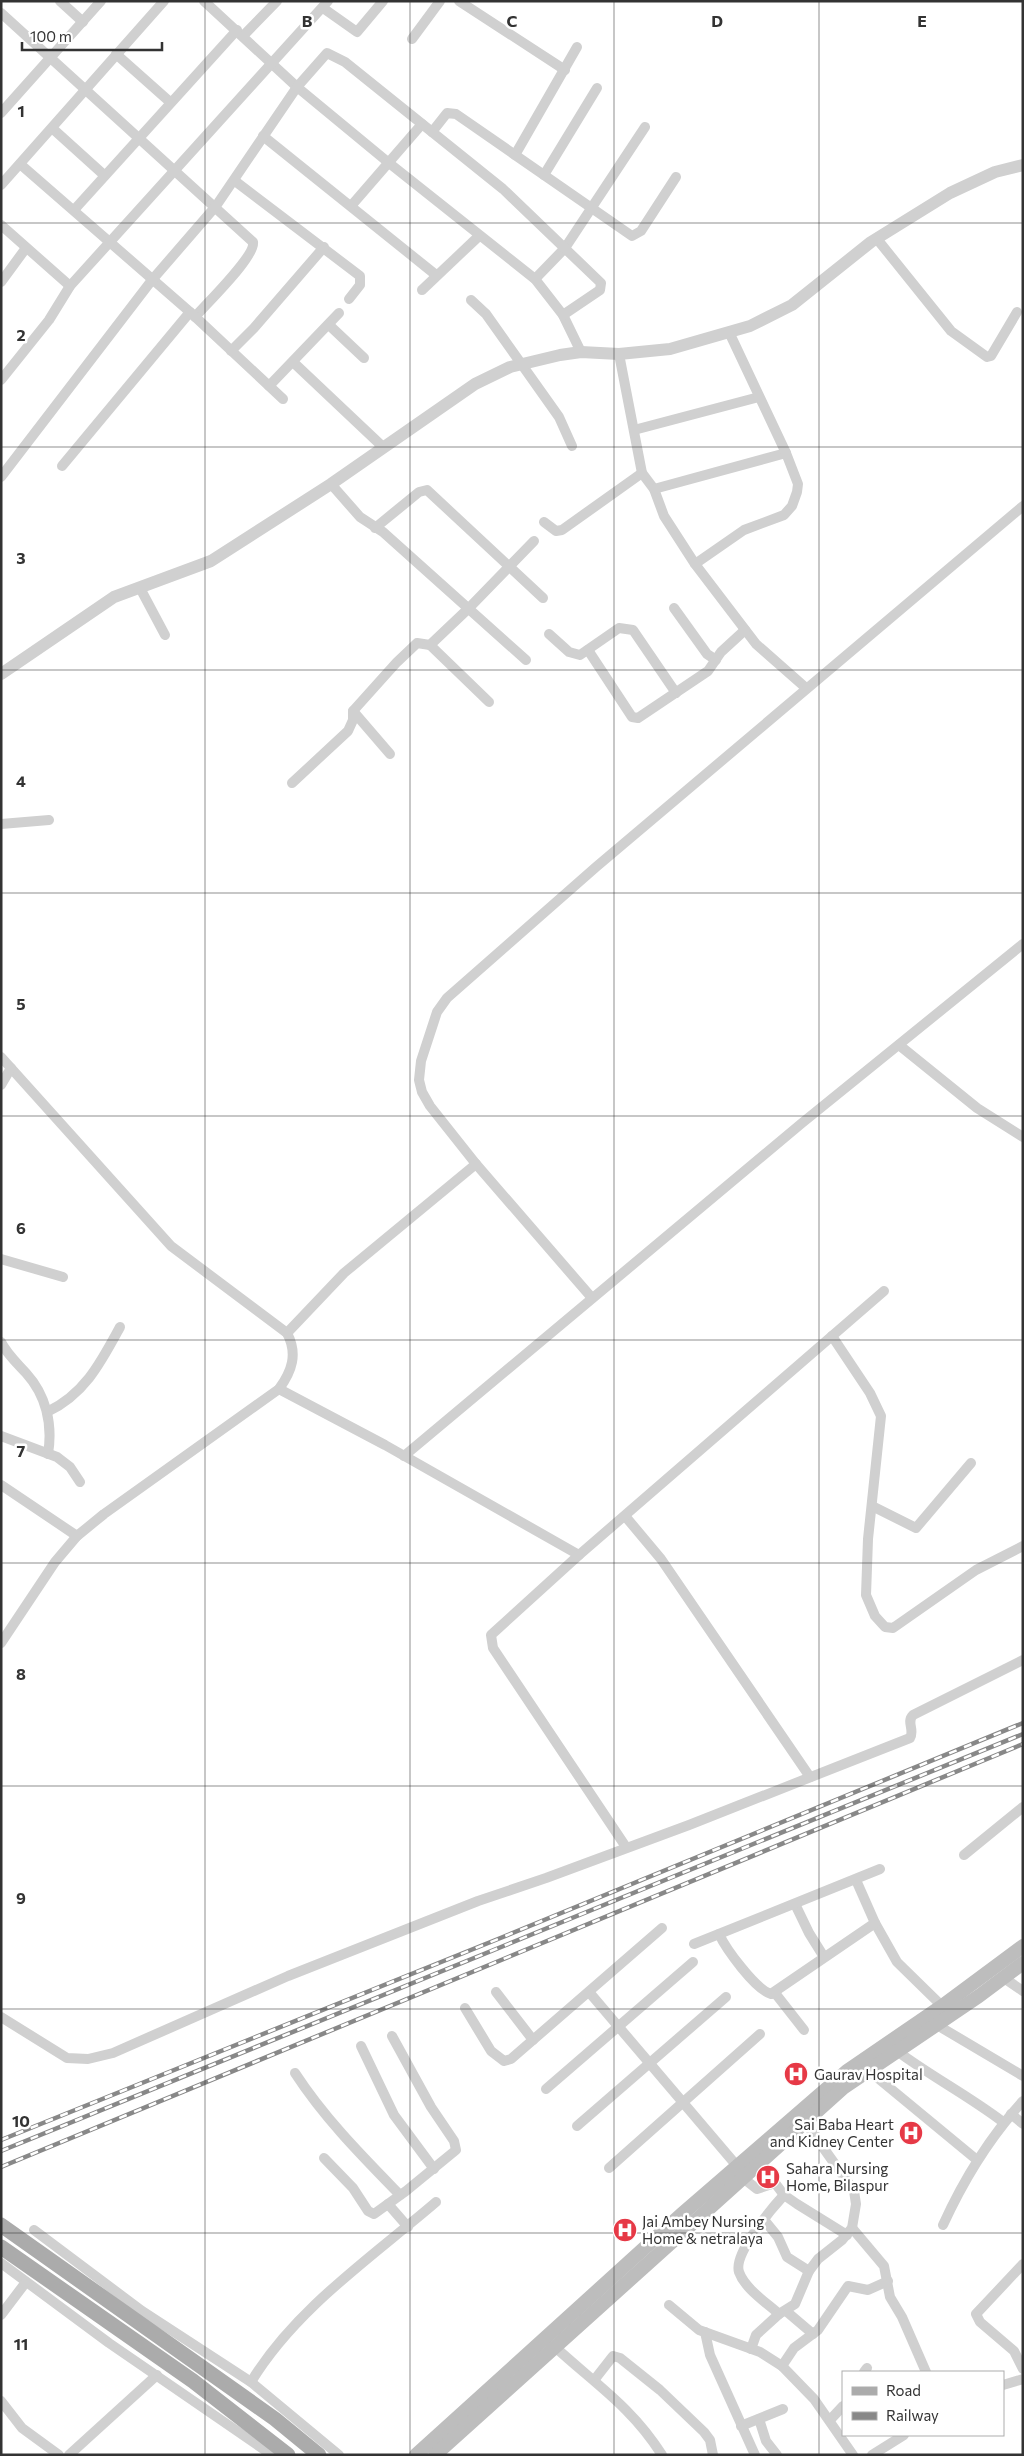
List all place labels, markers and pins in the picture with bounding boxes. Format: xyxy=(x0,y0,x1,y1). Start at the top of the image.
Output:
hospital icon: Gaurav Hospital xyxy=(783,2061,809,2087)
place label: Gaurav Hospital xyxy=(814,2065,923,2083)
place label: Sai Baba Heart and Kidney Center xyxy=(770,2115,894,2150)
hospital icon: Sai Baba Heart and Kidney Center xyxy=(898,2120,924,2146)
place label: Sahara Nursing Home, Bilaspur xyxy=(786,2159,889,2194)
hospital icon: Sahara Nursing Home, Bilaspur xyxy=(755,2164,781,2190)
place label: Jai Ambey Nursing Home & netralaya xyxy=(642,2212,764,2247)
hospital icon: Jai Ambey Nursing Home & netralaya xyxy=(612,2217,638,2243)

